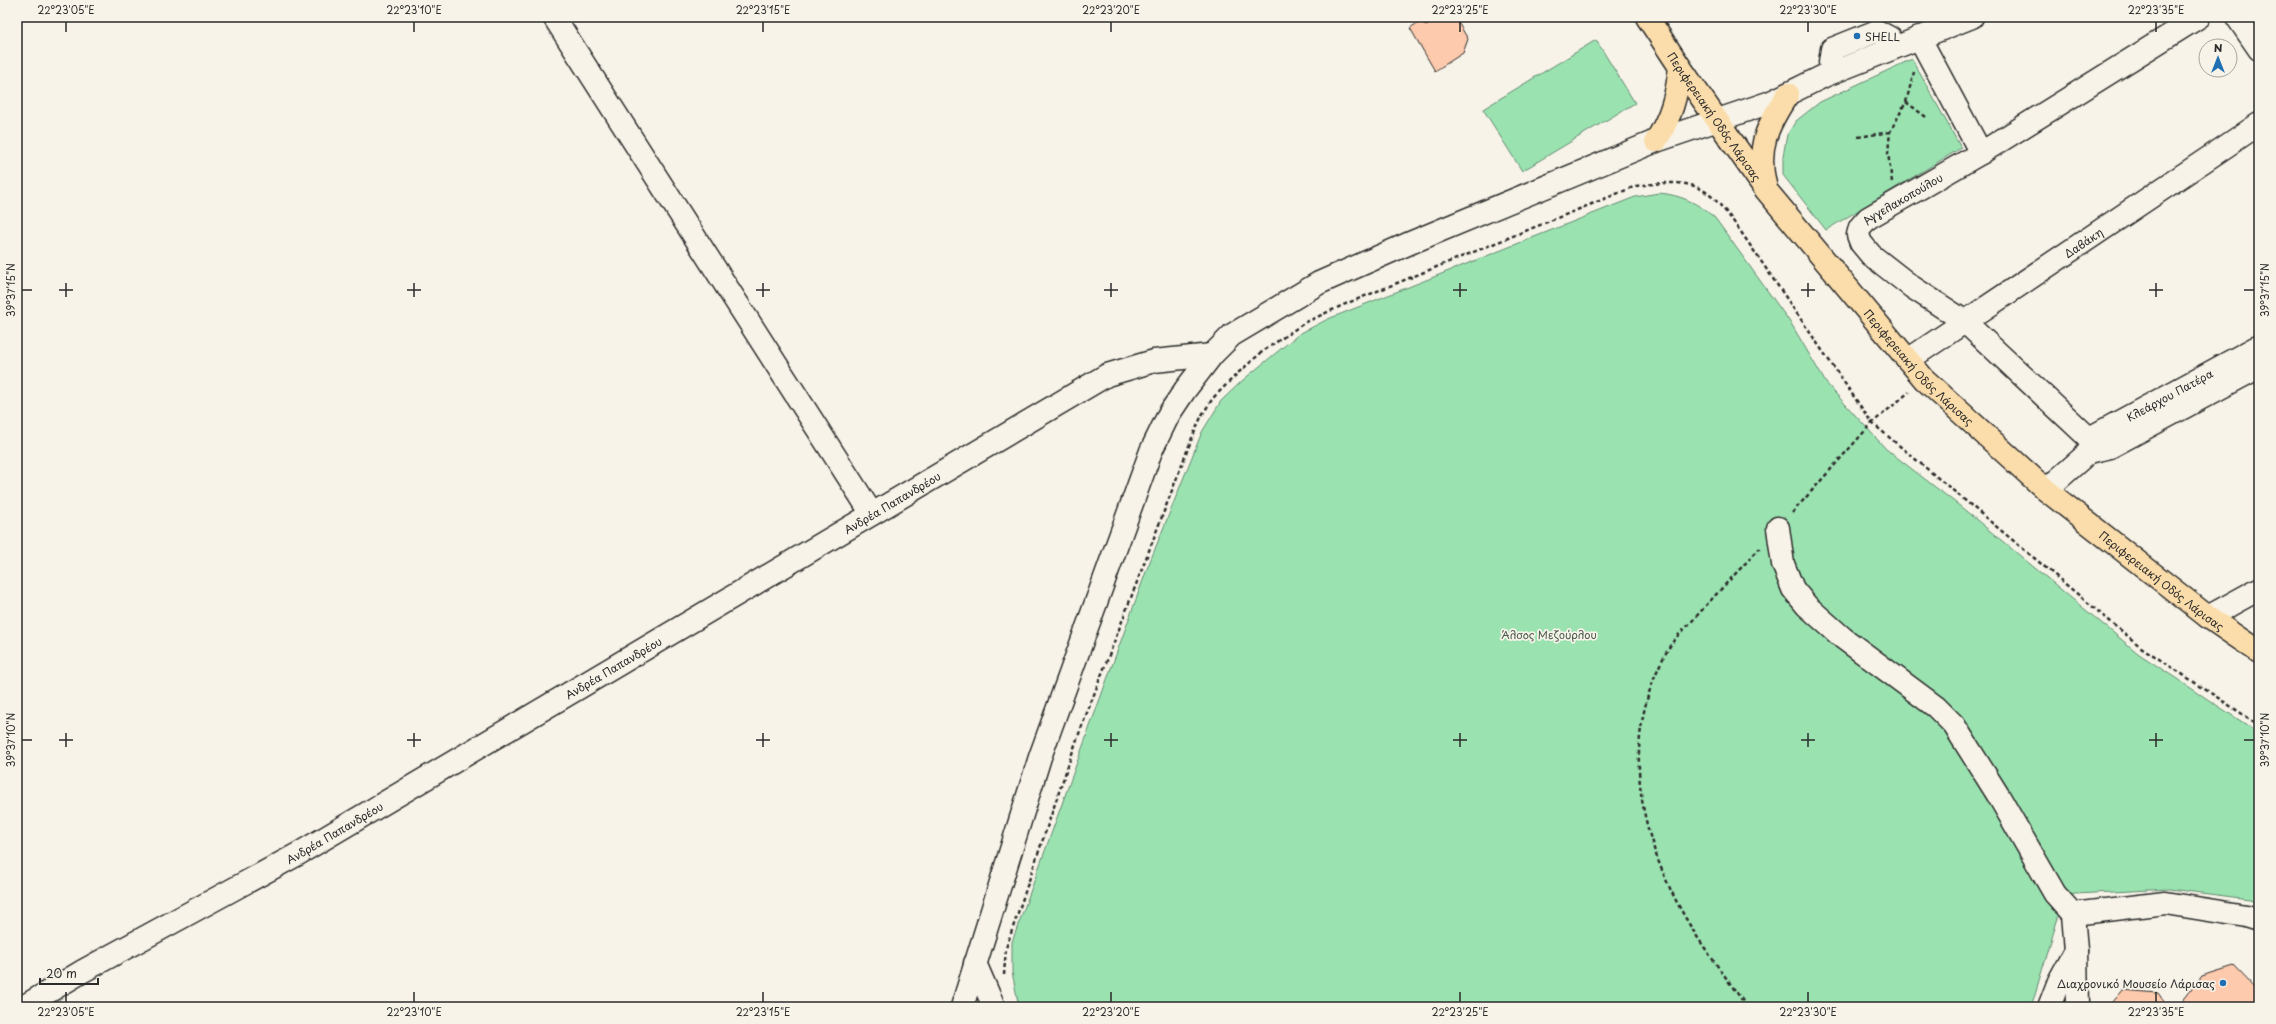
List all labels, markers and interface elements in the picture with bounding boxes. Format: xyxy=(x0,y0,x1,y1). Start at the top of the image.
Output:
text: 22°23'05"E xyxy=(37,2,95,17)
text: 22°23'10"E xyxy=(386,2,442,17)
text: 22°23'15"E xyxy=(736,2,790,17)
text: 22°23'20"E xyxy=(1082,2,1140,17)
text: 22°23'25"E xyxy=(1431,2,1489,17)
text: 22°23'30"E xyxy=(1779,2,1837,17)
text: 22°23'35"E xyxy=(2128,2,2184,17)
place label: SHELL xyxy=(1865,28,1901,45)
marker: SHELL xyxy=(1852,31,1862,41)
north arrow xyxy=(2198,38,2238,78)
text: N xyxy=(2214,39,2223,56)
street label: Περιφερειακή Οδός Λάρισας xyxy=(1663,48,1766,185)
street label: Αγγελακοπούλου xyxy=(1858,168,1946,228)
street label: Δαβάκη xyxy=(2060,223,2106,261)
text: 39°37'15"N xyxy=(3,263,18,317)
text: 39°37'15"N xyxy=(2257,263,2272,317)
street label: Περιφερειακή Οδός Λάρισας xyxy=(1860,305,1978,429)
street label: Κλεάρχου Πατέρα xyxy=(2123,364,2216,425)
street label: Ανδρέα Παπανδρέου xyxy=(840,467,944,538)
street label: Περιφερειακή Οδός Λάρισας xyxy=(2095,526,2228,634)
park label: Άλσος Μεζούρλου xyxy=(1501,626,1597,643)
street label: Ανδρέα Παπανδρέου xyxy=(562,632,665,703)
text: 39°37'10"N xyxy=(3,713,18,767)
text: 39°37'10"N xyxy=(2257,713,2272,767)
street label: Ανδρέα Παπανδρέου xyxy=(283,797,386,868)
scale bar xyxy=(40,960,98,986)
text: 20 m xyxy=(46,964,77,982)
place label: Διαχρονικό Μουσείο Λάρισας xyxy=(2057,975,2215,992)
marker: Διαχρονικό Μουσείο Λάρισας xyxy=(2218,978,2228,988)
text: 22°23'05"E xyxy=(37,1004,95,1019)
text: 22°23'10"E xyxy=(386,1004,442,1019)
text: 22°23'15"E xyxy=(736,1004,790,1019)
text: 22°23'20"E xyxy=(1082,1004,1140,1019)
text: 22°23'25"E xyxy=(1431,1004,1489,1019)
text: 22°23'30"E xyxy=(1779,1004,1837,1019)
text: 22°23'35"E xyxy=(2128,1004,2184,1019)

